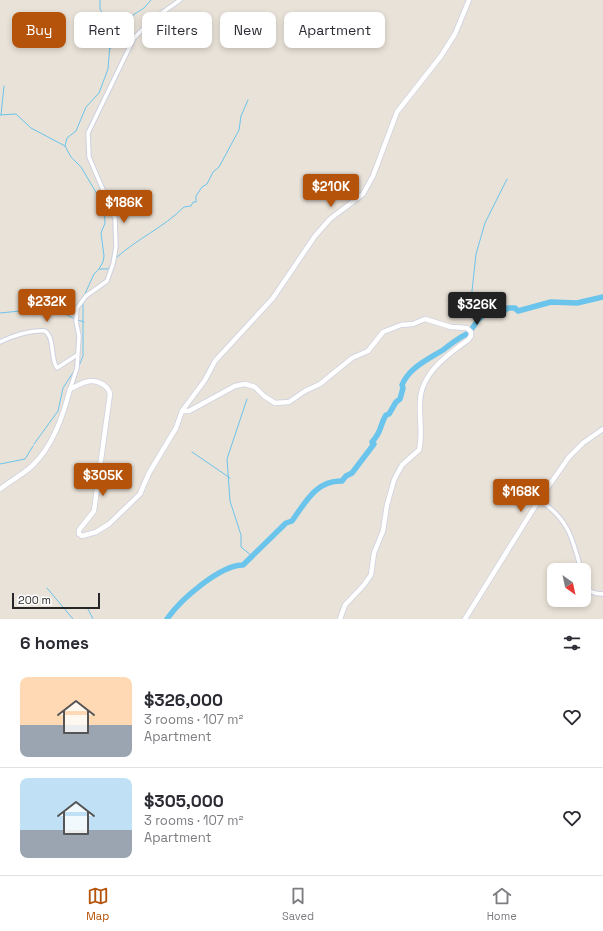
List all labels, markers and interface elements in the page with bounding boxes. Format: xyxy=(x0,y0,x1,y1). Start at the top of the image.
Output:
chip: Buy xyxy=(12,12,66,48)
chip: Rent xyxy=(74,12,134,48)
chip: Filters xyxy=(142,12,212,48)
chip: New xyxy=(220,12,276,48)
chip: Apartment xyxy=(284,12,385,48)
pin: $210K xyxy=(303,174,359,208)
text: $210K xyxy=(312,178,350,195)
pin: $186K xyxy=(96,190,152,224)
text: $186K xyxy=(105,194,143,211)
pin: $232K xyxy=(19,289,75,323)
pin: $326K xyxy=(449,292,505,326)
text: $232K xyxy=(27,293,67,310)
text: $326K xyxy=(457,296,497,313)
pin: $305K xyxy=(75,463,131,497)
text: $305K xyxy=(83,467,123,484)
pin: $168K xyxy=(493,479,549,513)
text: $168K xyxy=(502,483,540,500)
north arrow xyxy=(547,563,591,607)
map controls xyxy=(547,563,591,607)
scale bar xyxy=(12,591,100,610)
text: 200 m xyxy=(18,593,51,607)
text: 6 homes xyxy=(20,632,89,654)
icon: filters xyxy=(561,632,583,654)
text: $326,000 xyxy=(144,689,223,711)
icon: home xyxy=(52,693,100,741)
icon: heart xyxy=(561,706,583,728)
text: 3 rooms · 107 m² xyxy=(144,711,243,728)
text: Apartment xyxy=(144,728,212,745)
text: $305,000 xyxy=(144,790,224,812)
icon: home xyxy=(52,794,100,842)
icon: heart xyxy=(561,807,583,829)
text: 3 rooms · 107 m² xyxy=(144,812,243,829)
text: Apartment xyxy=(144,829,212,846)
tab: Map xyxy=(86,885,109,923)
tab: Saved xyxy=(282,885,314,923)
tab: Home xyxy=(487,885,517,923)

